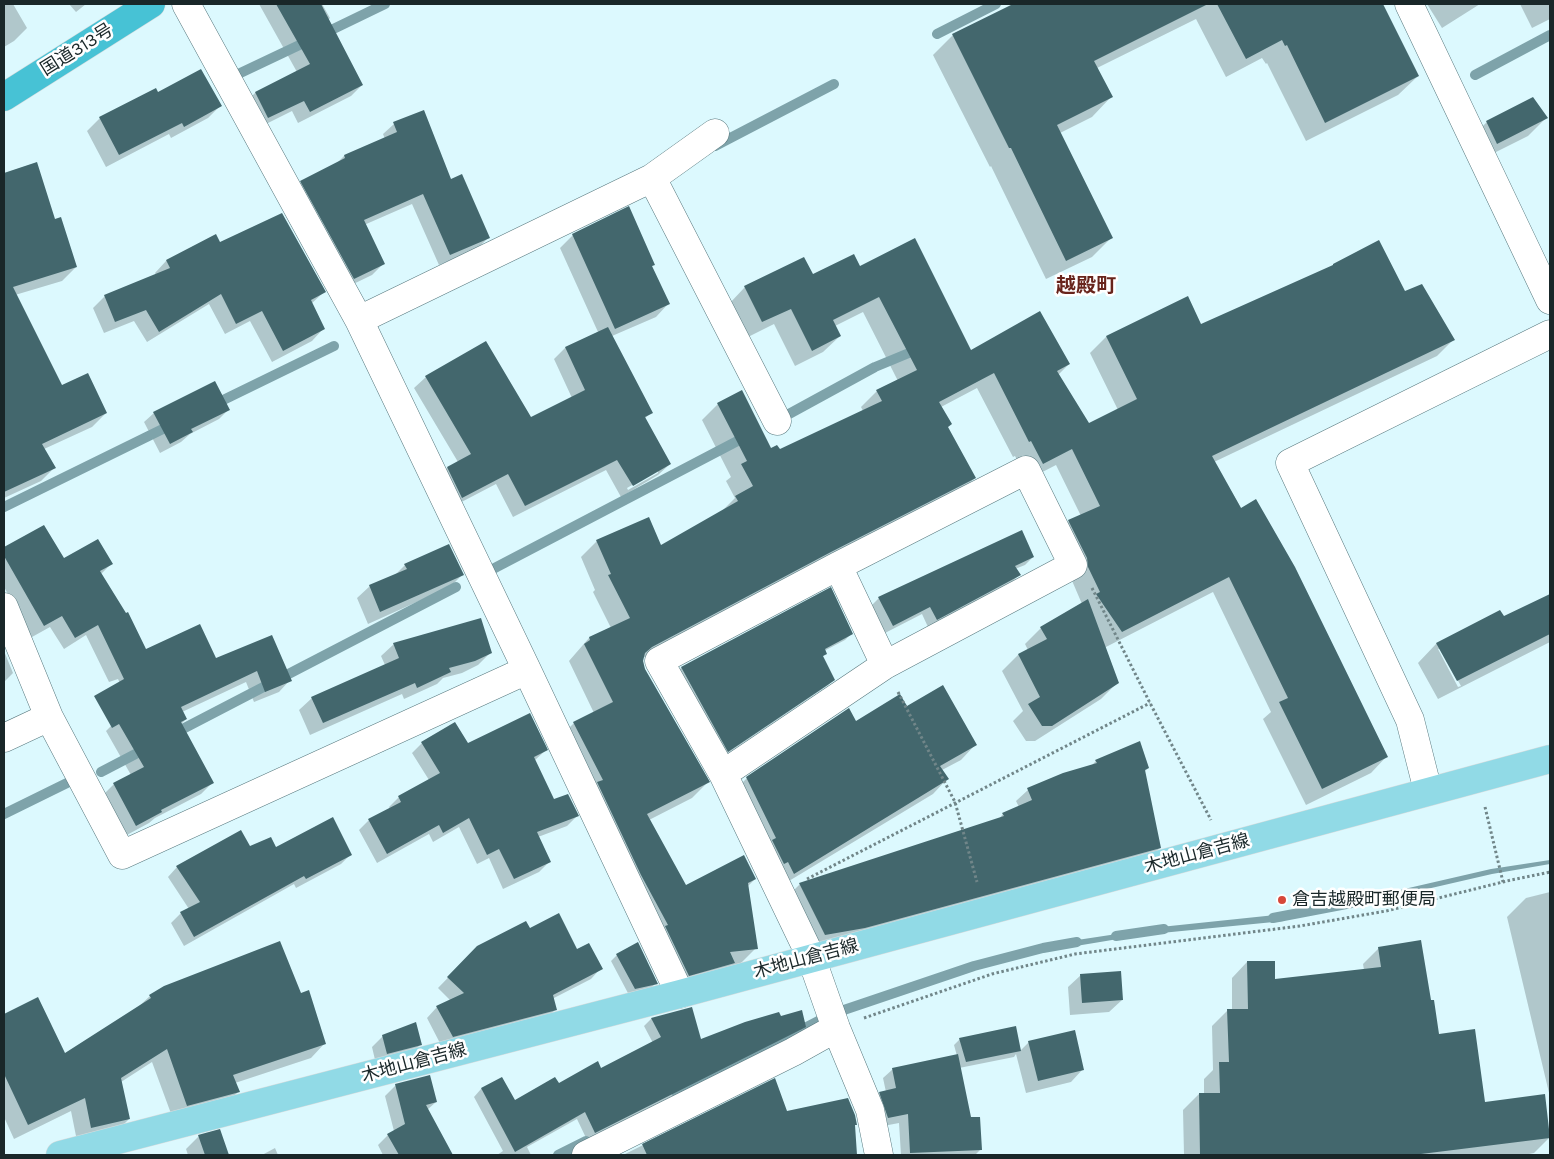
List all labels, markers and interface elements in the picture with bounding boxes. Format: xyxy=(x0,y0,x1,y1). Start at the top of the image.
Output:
street label: 国道313号 xyxy=(37,19,117,81)
district label: 越殿町 xyxy=(1056,274,1116,298)
street label: 木地山倉吉線 xyxy=(1142,830,1252,878)
place label: 倉吉越殿町郵便局 xyxy=(1292,889,1436,911)
marker: 倉吉越殿町郵便局 xyxy=(1276,894,1288,906)
street label: 木地山倉吉線 xyxy=(751,935,861,983)
street label: 木地山倉吉線 xyxy=(359,1039,469,1087)

